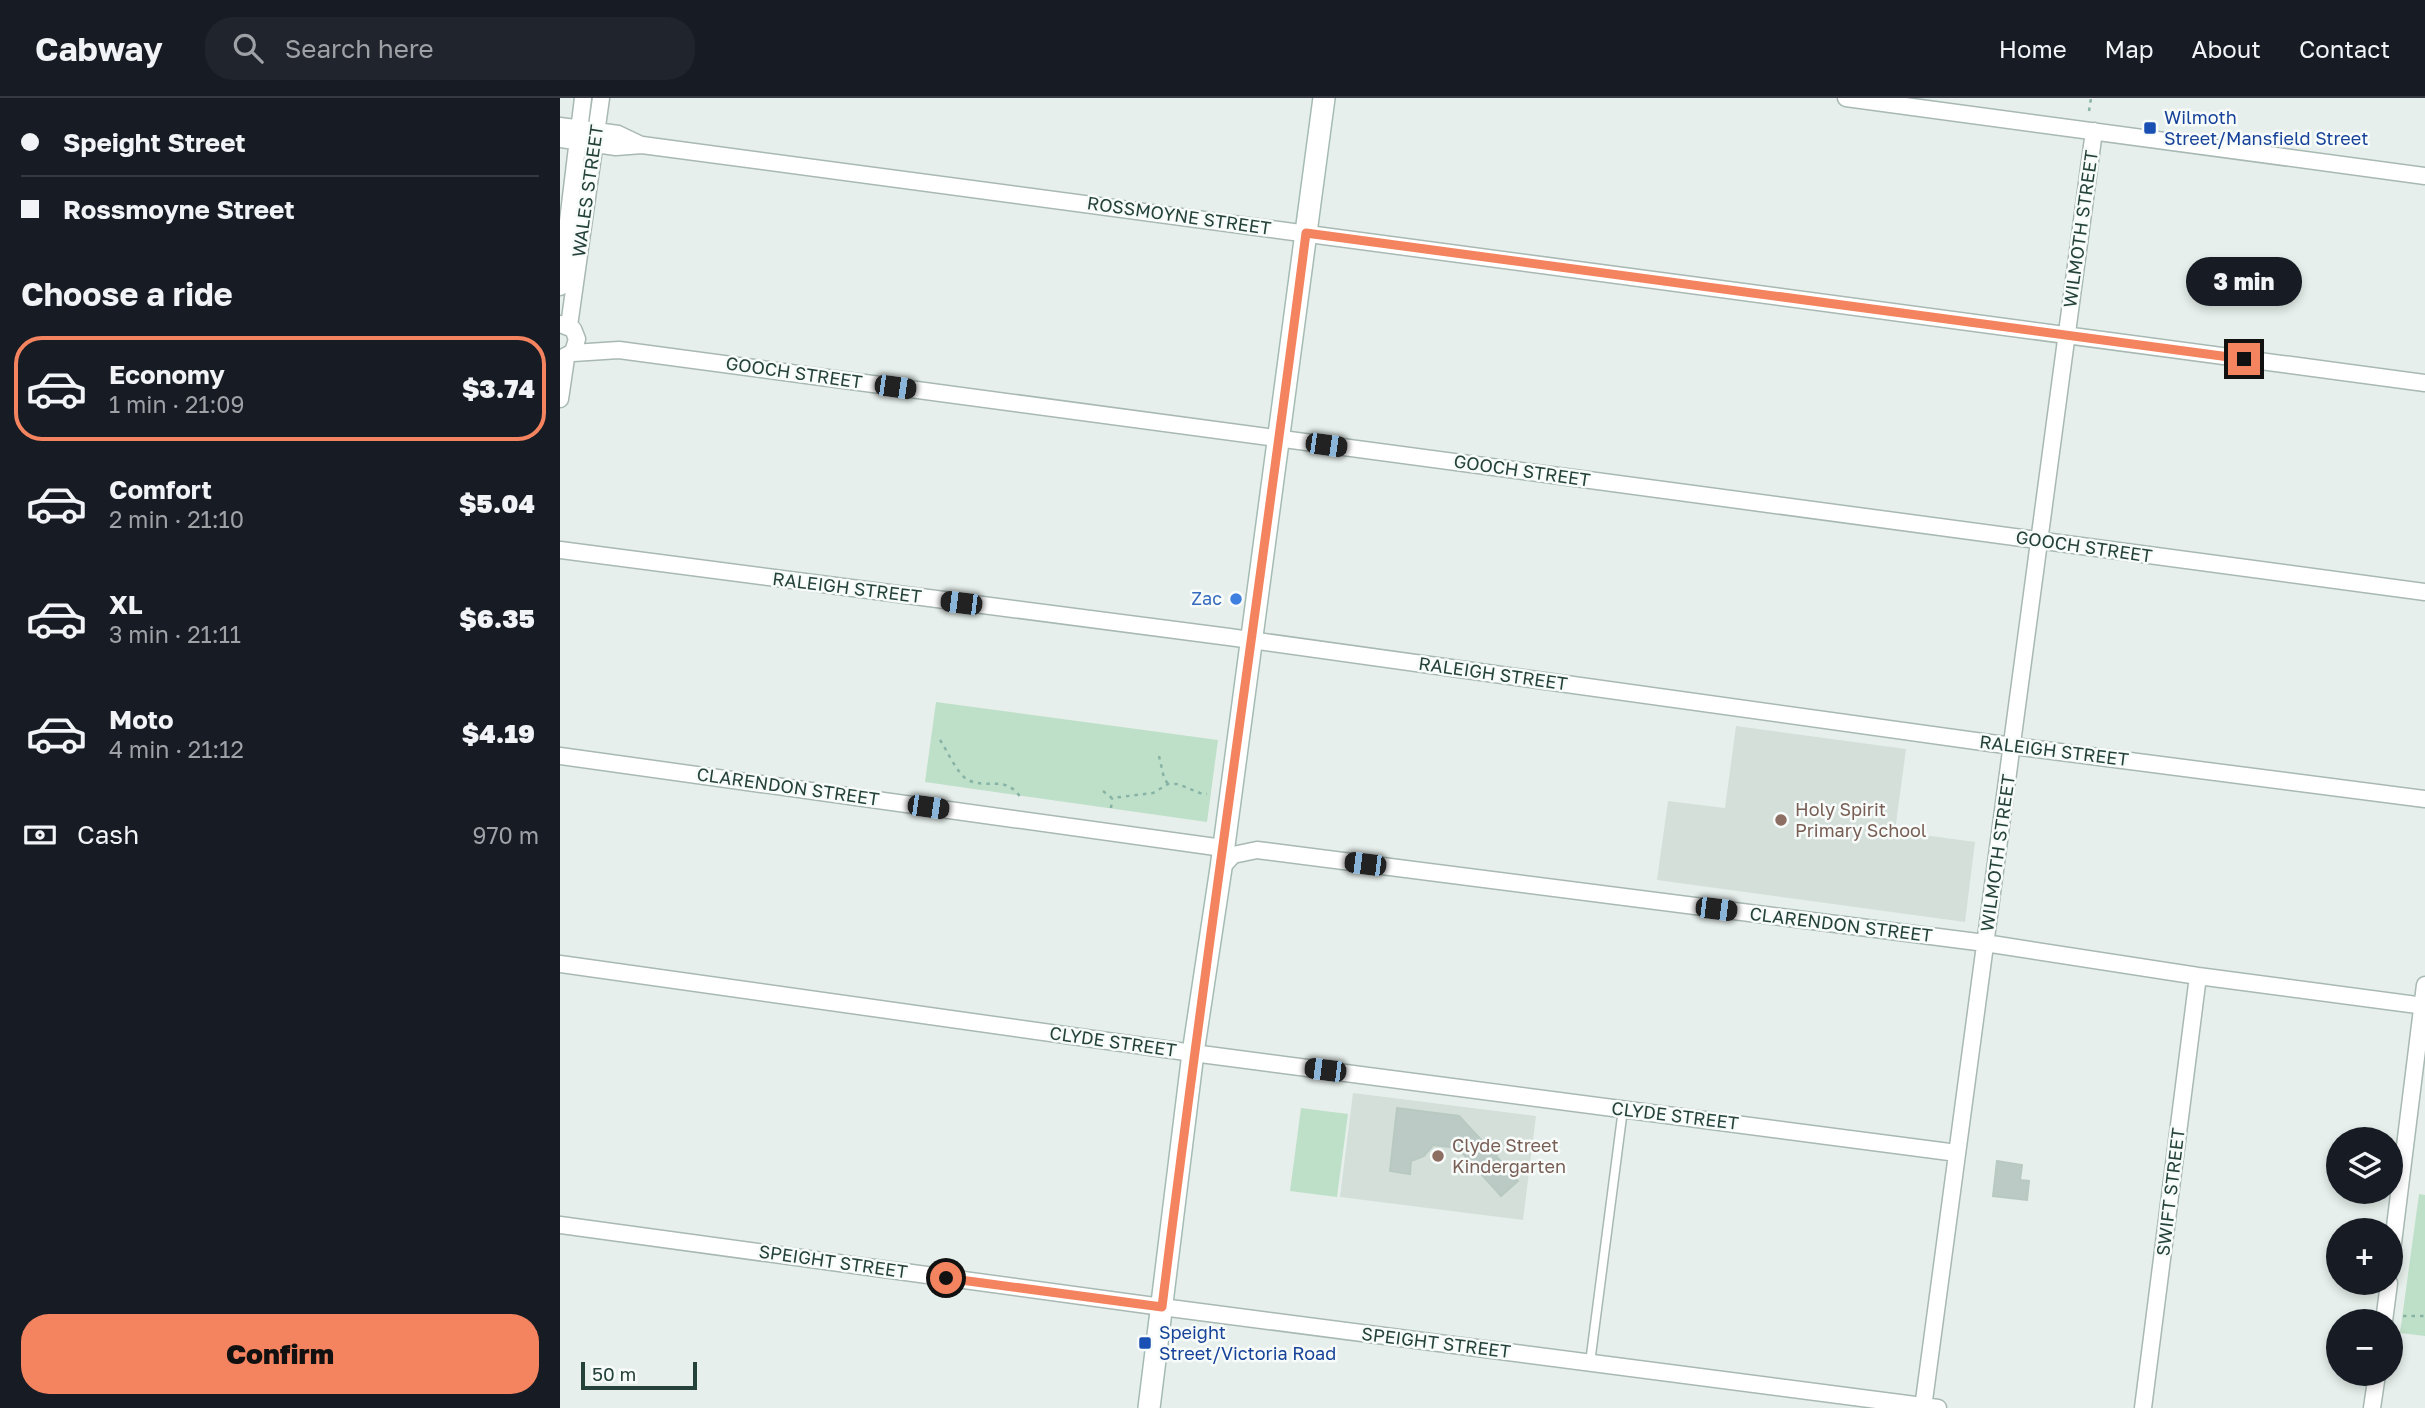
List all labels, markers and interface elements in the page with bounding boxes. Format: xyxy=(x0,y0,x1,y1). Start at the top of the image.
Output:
search box xyxy=(205,17,695,80)
text: Cabway xyxy=(35,29,163,68)
icon: search xyxy=(229,29,267,67)
text: Search here xyxy=(285,33,434,64)
text: Home xyxy=(1999,34,2067,63)
text: Map xyxy=(2105,34,2154,63)
text: About xyxy=(2192,34,2261,63)
text: Contact xyxy=(2299,34,2390,63)
place label: Wilmoth Street/Mansfield Street xyxy=(2164,106,2368,149)
marker: Wilmoth Street/Mansfield Street xyxy=(2142,120,2158,136)
street label: WALES STREET xyxy=(567,123,607,259)
text: Speight Street xyxy=(63,127,246,158)
street label: WILMOTH STREET xyxy=(2058,149,2102,309)
street label: ROSSMOYNE STREET xyxy=(1086,191,1273,239)
text: Rossmoyne Street xyxy=(63,194,295,225)
callout: 3 min xyxy=(2186,258,2302,306)
text: 3 min xyxy=(2214,267,2274,295)
text: Choose a ride xyxy=(21,275,233,313)
route end xyxy=(2228,343,2260,375)
street label: GOOCH STREET xyxy=(724,352,864,392)
icon: car xyxy=(25,357,88,420)
text: Economy xyxy=(109,359,225,390)
text: $3.74 xyxy=(462,373,535,404)
car xyxy=(873,374,918,400)
text: 1 min · 21:09 xyxy=(109,390,245,418)
car xyxy=(1304,432,1349,458)
street label: GOOCH STREET xyxy=(1452,450,1592,490)
icon: car xyxy=(25,472,88,535)
text: Comfort xyxy=(109,474,212,505)
text: $5.04 xyxy=(459,488,535,519)
text: 2 min · 21:10 xyxy=(109,505,244,533)
street label: GOOCH STREET xyxy=(2014,526,2154,566)
street label: RALEIGH STREET xyxy=(771,567,923,607)
icon: car xyxy=(25,587,88,650)
place label: Zac xyxy=(1191,587,1222,609)
text: XL xyxy=(109,589,143,620)
car xyxy=(939,590,984,616)
marker: Zac xyxy=(1228,591,1244,607)
text: $6.35 xyxy=(459,603,535,634)
text: 3 min · 21:11 xyxy=(109,620,241,648)
street label: RALEIGH STREET xyxy=(1417,652,1569,694)
icon: car xyxy=(25,702,88,765)
text: Moto xyxy=(109,704,174,735)
text: $4.19 xyxy=(462,718,535,749)
street label: RALEIGH STREET xyxy=(1978,730,2130,770)
text: 4 min · 21:12 xyxy=(109,735,244,763)
street label: CLARENDON STREET xyxy=(695,762,881,810)
street label: WILMOTH STREET xyxy=(1975,773,2019,933)
car xyxy=(906,794,951,820)
place label: Holy Spirit Primary School xyxy=(1795,798,1927,841)
marker: Holy Spirit Primary School xyxy=(1773,812,1789,828)
icon: cash xyxy=(21,816,59,854)
text: Cash xyxy=(77,819,139,850)
text: 970 m xyxy=(473,821,539,849)
car xyxy=(1343,851,1388,877)
car xyxy=(1694,896,1739,922)
street label: CLARENDON STREET xyxy=(1748,902,1934,946)
street label: CLYDE STREET xyxy=(1048,1021,1178,1061)
car xyxy=(1303,1057,1348,1083)
street label: CLYDE STREET xyxy=(1610,1096,1740,1134)
street label: SWIFT STREET xyxy=(2151,1126,2189,1257)
map controls xyxy=(2326,1127,2403,1386)
button: layers xyxy=(2326,1127,2403,1204)
place label: Clyde Street Kindergarten xyxy=(1452,1134,1566,1177)
marker: Clyde Street Kindergarten xyxy=(1430,1148,1446,1164)
button: + xyxy=(2326,1218,2403,1295)
street label: SPEIGHT STREET xyxy=(757,1240,909,1282)
route start xyxy=(930,1262,962,1294)
button: − xyxy=(2326,1309,2403,1386)
button: Confirm xyxy=(21,1314,539,1394)
place label: Speight Street/Victoria Road xyxy=(1159,1321,1336,1364)
street label: SPEIGHT STREET xyxy=(1360,1322,1512,1362)
marker: Speight Street/Victoria Road xyxy=(1137,1335,1153,1351)
scale bar xyxy=(581,1359,696,1391)
text: 50 m xyxy=(592,1362,636,1385)

